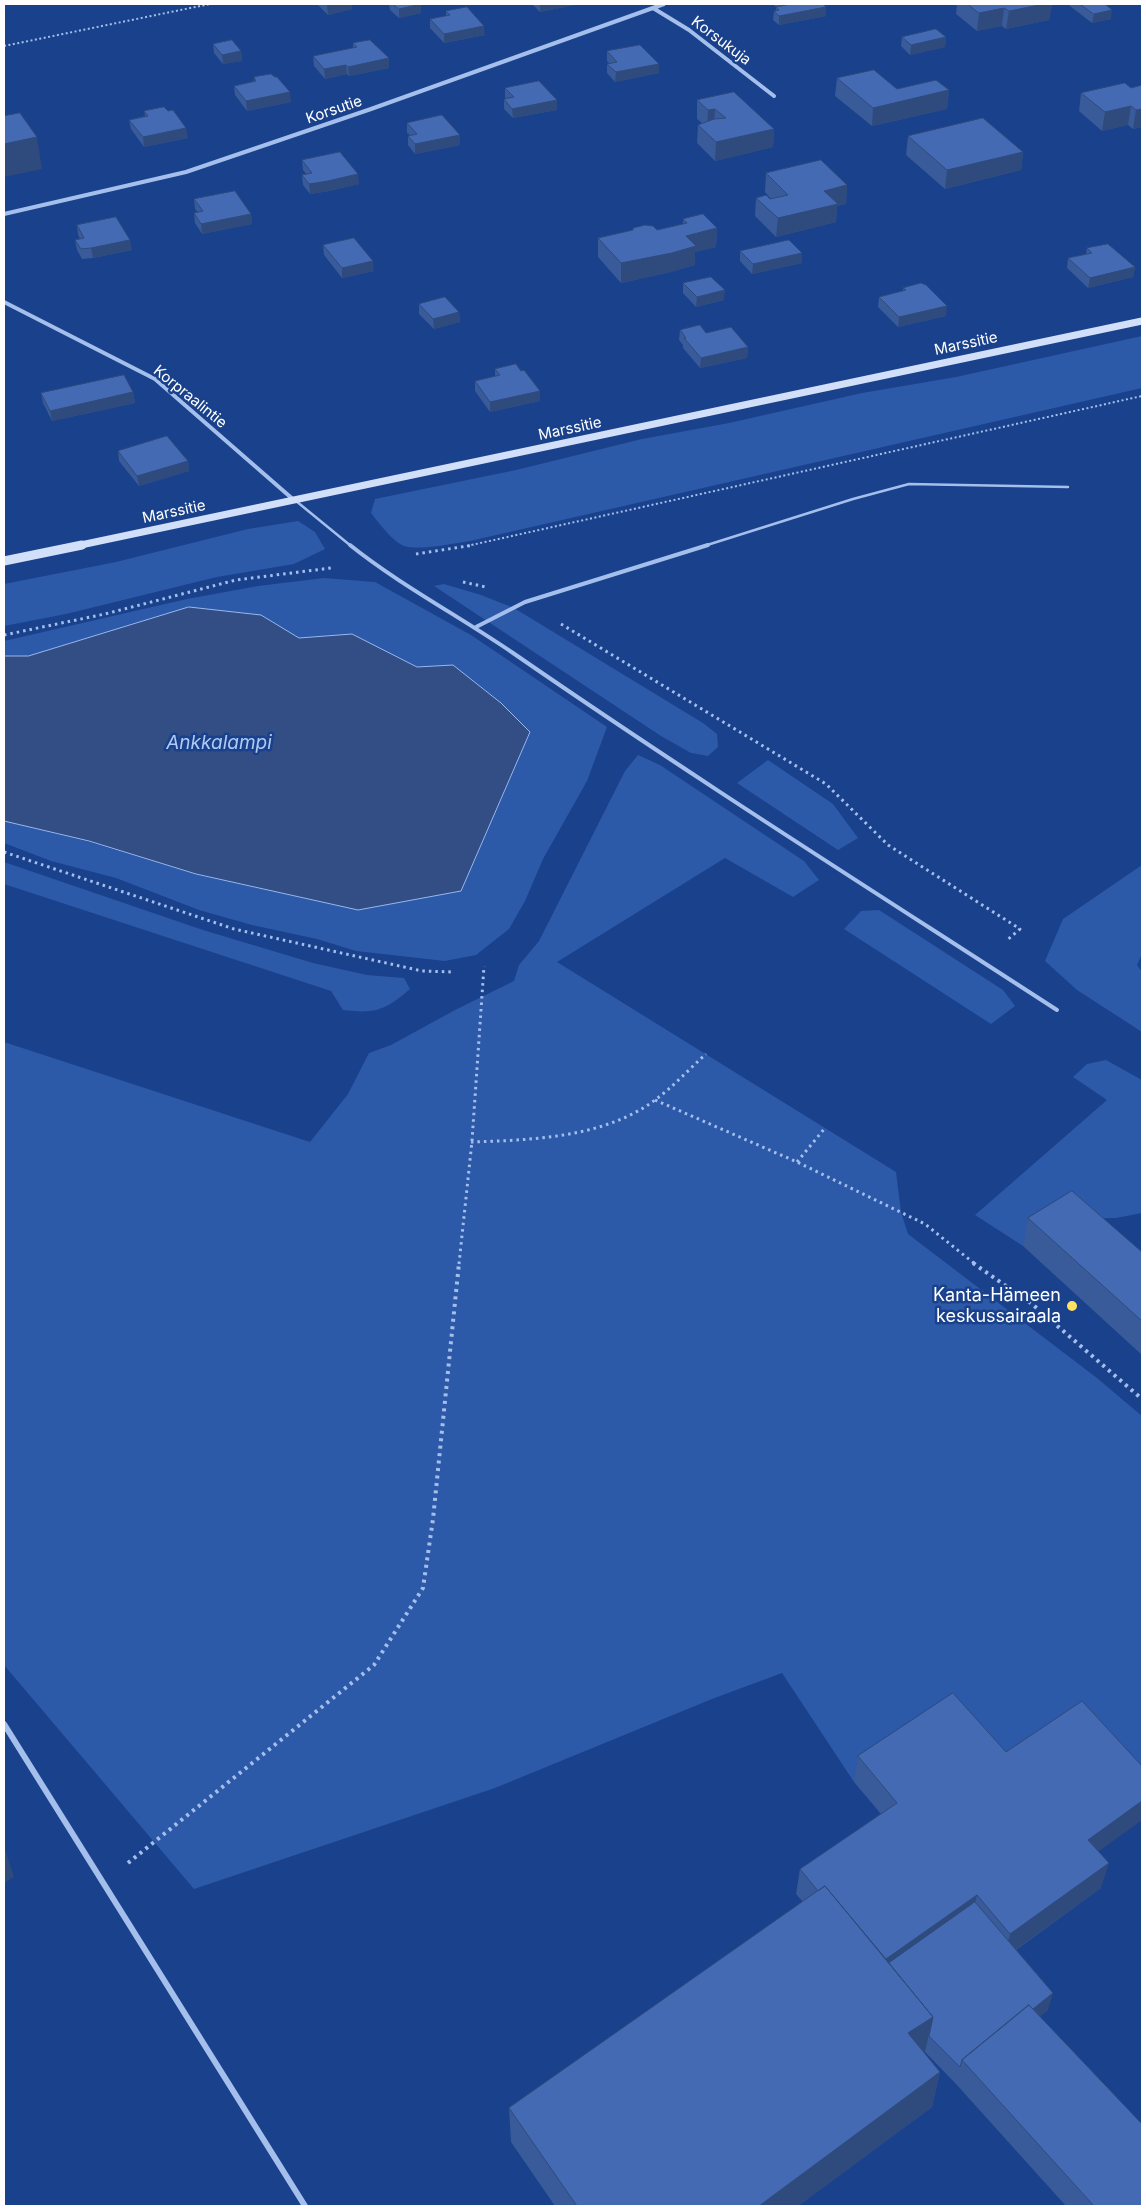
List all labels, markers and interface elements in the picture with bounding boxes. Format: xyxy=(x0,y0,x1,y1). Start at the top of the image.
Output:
street label: Korsukuja xyxy=(688,13,754,69)
street label: Korsutie xyxy=(304,92,364,128)
street label: Marssitie xyxy=(933,329,999,359)
street label: Korpraalintie xyxy=(150,362,230,432)
street label: Marssitie xyxy=(537,414,603,444)
street label: Marssitie xyxy=(141,497,207,527)
water label: Ankkalampi xyxy=(166,732,272,754)
place label: Kanta-Hämeen keskussairaala xyxy=(933,1285,1061,1328)
marker: Kanta-Hämeen keskussairaala xyxy=(1065,1299,1079,1313)

